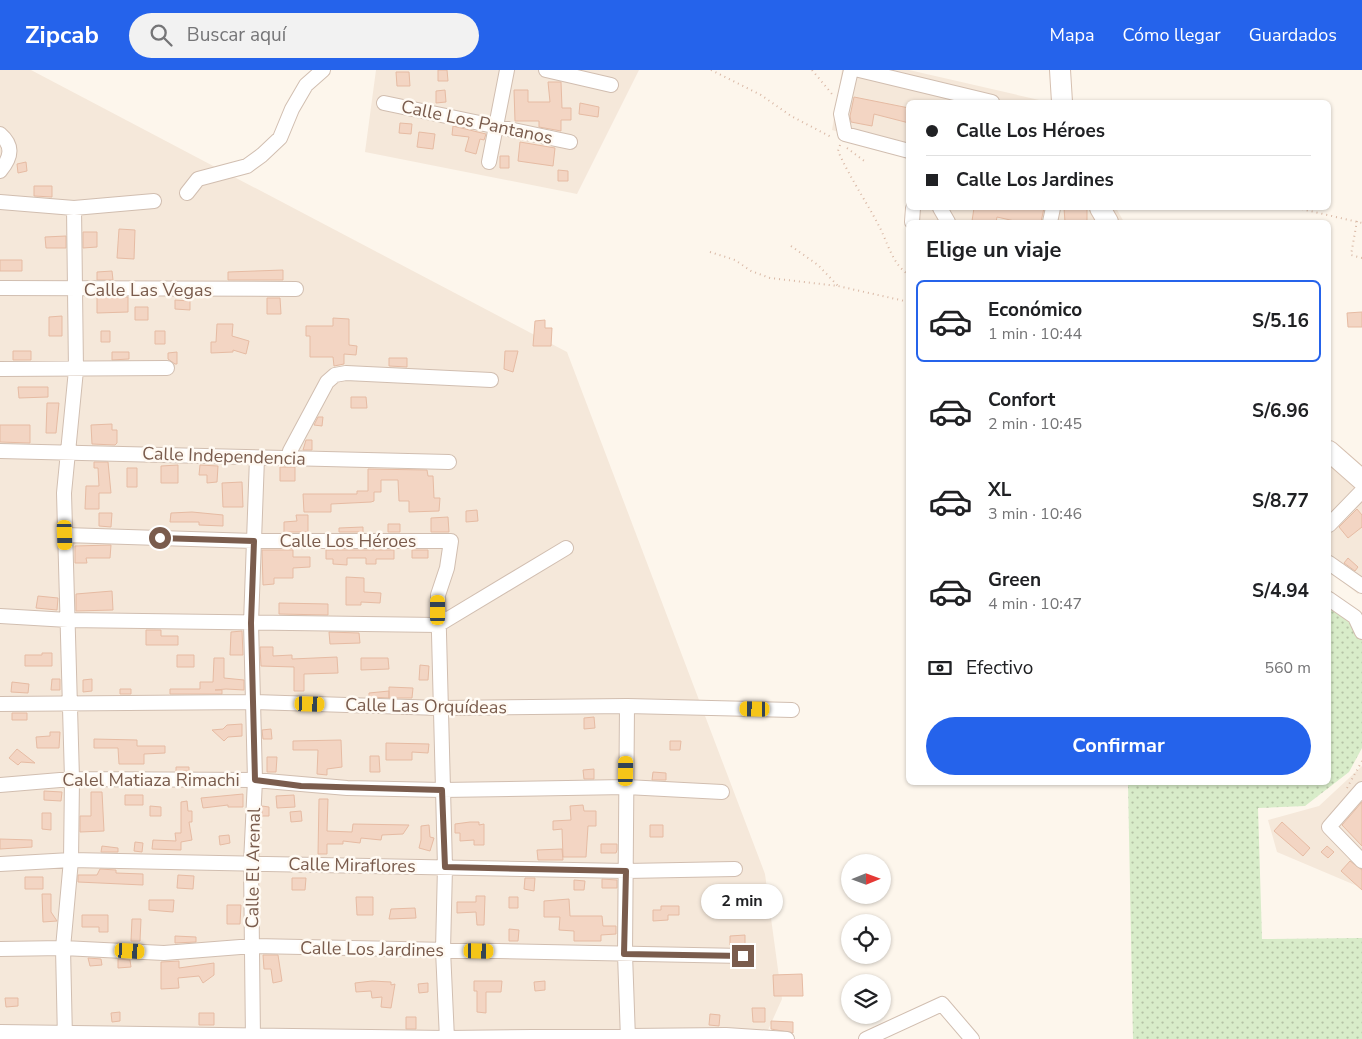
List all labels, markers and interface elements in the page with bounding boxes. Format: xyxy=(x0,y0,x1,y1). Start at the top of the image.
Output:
search box xyxy=(129,13,479,58)
text: Zipcab xyxy=(25,19,99,51)
icon: search xyxy=(147,21,175,49)
text: Buscar aquí xyxy=(187,22,286,48)
text: Mapa xyxy=(1050,23,1095,47)
text: Cómo llegar xyxy=(1123,23,1221,47)
text: Guardados xyxy=(1249,23,1337,47)
street label: Calle Los Pantanos xyxy=(399,94,555,150)
text: Calle Los Héroes xyxy=(956,118,1105,144)
text: Calle Los Jardines xyxy=(956,167,1114,193)
text: Elige un viaje xyxy=(926,235,1061,265)
street label: Calle Las Vegas xyxy=(84,278,212,302)
text: Económico xyxy=(988,297,1082,323)
icon: car xyxy=(928,299,973,344)
text: S/5.16 xyxy=(1252,308,1309,334)
text: 1 min · 10:44 xyxy=(988,323,1082,345)
text: Confort xyxy=(988,387,1055,413)
icon: car xyxy=(928,389,973,434)
text: S/6.96 xyxy=(1252,398,1309,424)
text: 2 min · 10:45 xyxy=(988,413,1082,435)
street label: Calle Independencia xyxy=(142,441,306,471)
text: XL xyxy=(988,477,1011,503)
icon: car xyxy=(928,479,973,524)
text: S/8.77 xyxy=(1252,488,1309,514)
text: 3 min · 10:46 xyxy=(988,503,1082,525)
car xyxy=(56,520,73,550)
route start xyxy=(149,527,171,549)
street label: Calle Los Héroes xyxy=(280,529,416,553)
text: Green xyxy=(988,567,1041,593)
icon: car xyxy=(928,569,973,614)
text: S/4.94 xyxy=(1252,578,1309,604)
text: 4 min · 10:47 xyxy=(988,593,1082,615)
car xyxy=(430,595,445,625)
icon: cash xyxy=(926,654,954,682)
text: Efectivo xyxy=(966,655,1033,681)
text: 560 m xyxy=(1264,657,1311,679)
street label: Calle Las Orquídeas xyxy=(345,693,507,719)
car xyxy=(294,696,325,712)
car xyxy=(739,701,770,717)
button: Confirmar xyxy=(926,717,1311,775)
car xyxy=(618,756,633,786)
street label: Calel Matiaza Rimachi xyxy=(62,768,240,792)
street label: Calle El Arenal xyxy=(240,807,266,929)
street label: Calle Miraflores xyxy=(288,852,416,878)
north arrow xyxy=(841,854,891,904)
map controls xyxy=(841,854,891,1024)
callout: 2 min xyxy=(702,884,784,918)
text: 2 min xyxy=(721,890,763,912)
button: locate xyxy=(841,914,891,964)
street label: Calle Los Jardines xyxy=(300,936,444,962)
car xyxy=(114,943,145,959)
car xyxy=(463,943,494,959)
route end xyxy=(732,945,754,967)
button: layers xyxy=(841,974,891,1024)

